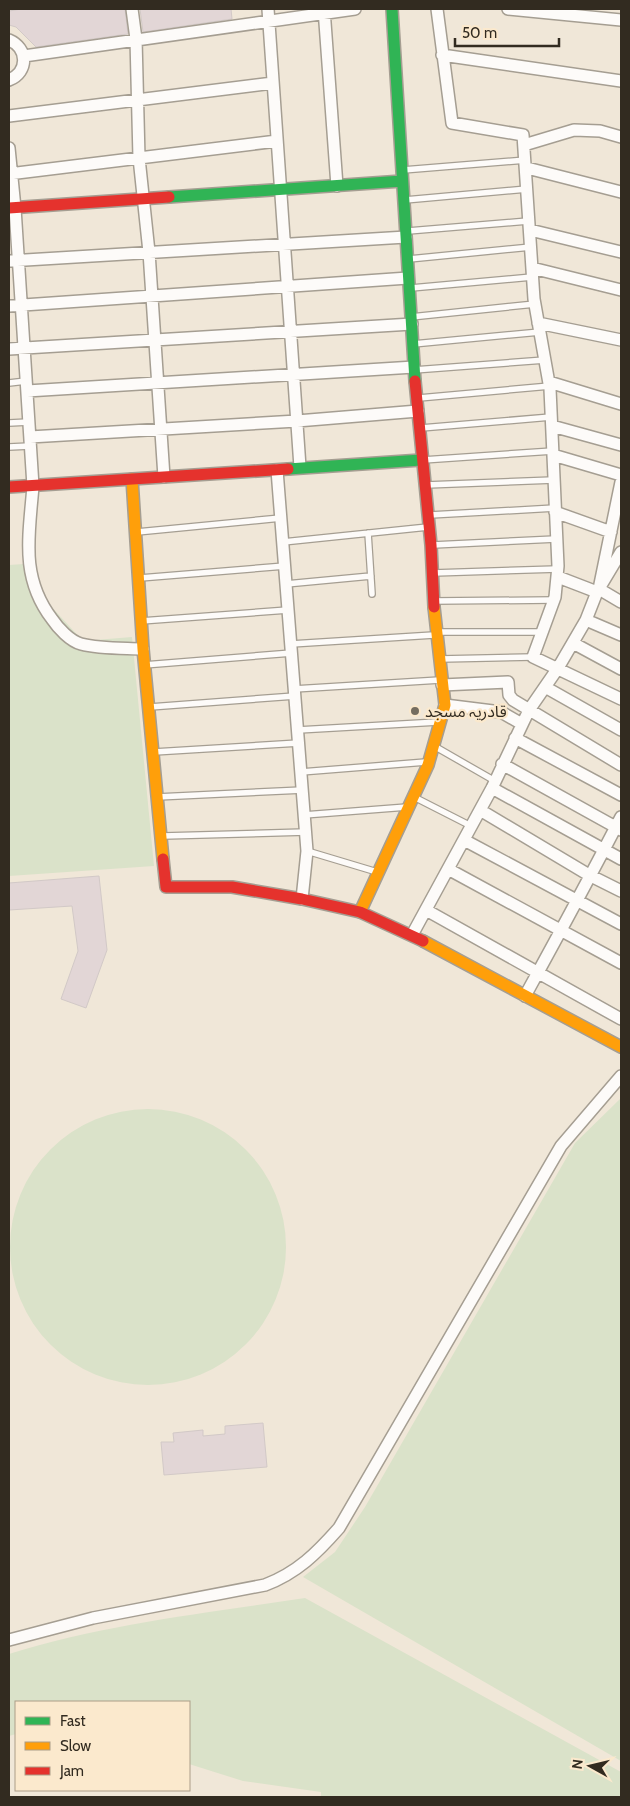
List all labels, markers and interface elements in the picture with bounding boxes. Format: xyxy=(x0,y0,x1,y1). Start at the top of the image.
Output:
scale bar xyxy=(455,15,559,47)
text: 50 m xyxy=(462,24,497,42)
place label: قادریہ مسجد xyxy=(425,702,507,721)
marker: قادریہ مسجد xyxy=(409,705,421,717)
legend xyxy=(15,1701,190,1791)
text: Fast xyxy=(60,1712,85,1730)
text: Slow xyxy=(60,1737,91,1755)
north arrow xyxy=(565,1741,615,1791)
text: N xyxy=(568,1758,587,1770)
text: Jam xyxy=(59,1762,84,1780)

